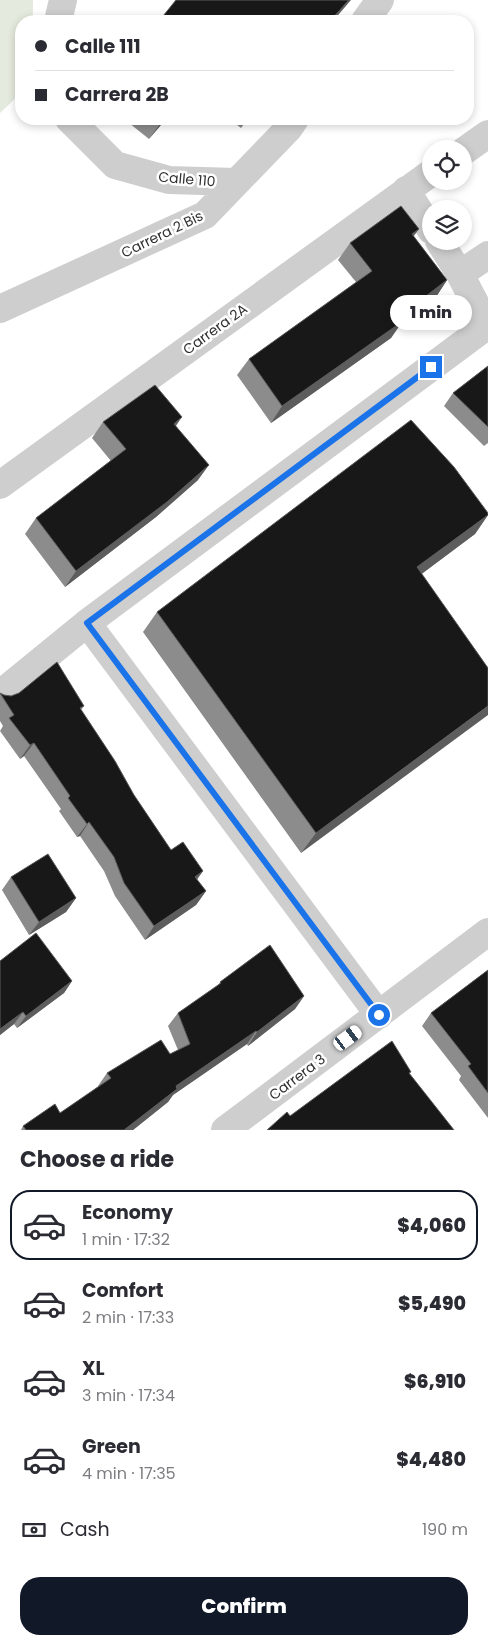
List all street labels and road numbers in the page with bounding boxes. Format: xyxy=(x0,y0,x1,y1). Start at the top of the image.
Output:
street label: Calle 110 xyxy=(158,167,216,191)
street label: Carrera 2 Bis xyxy=(118,206,206,262)
street label: Carrera 2A xyxy=(179,299,251,359)
street label: Carrera 3 xyxy=(265,1049,329,1105)

